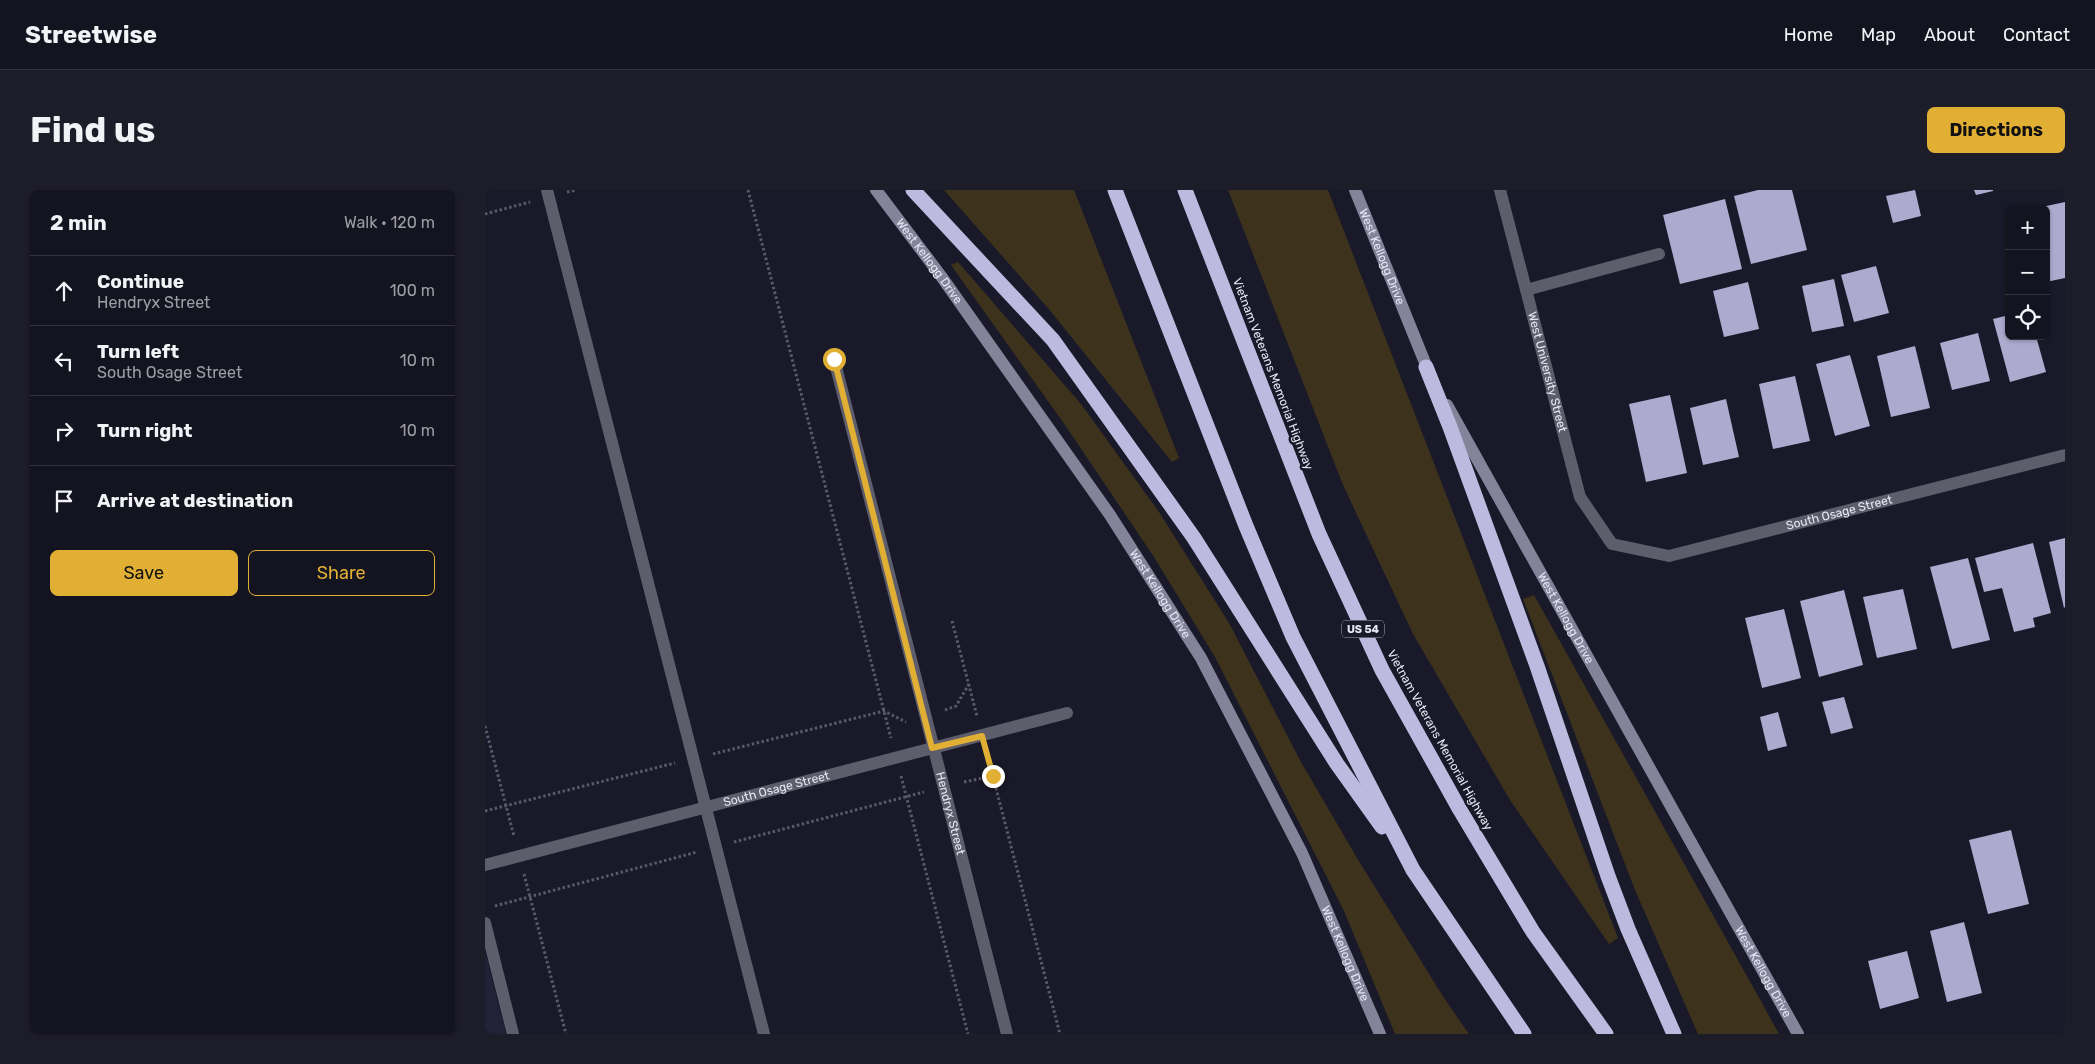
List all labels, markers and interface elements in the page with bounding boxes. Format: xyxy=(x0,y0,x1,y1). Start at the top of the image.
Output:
text: Streetwise xyxy=(25,21,157,49)
text: Home xyxy=(1784,24,1833,46)
text: Map xyxy=(1861,24,1896,46)
text: About xyxy=(1924,24,1975,46)
text: Contact xyxy=(2003,24,2070,46)
button: Directions xyxy=(1927,107,2065,153)
text: Find us xyxy=(30,109,155,151)
map controls xyxy=(2005,205,2050,340)
button: + xyxy=(2005,205,2050,250)
street label: West Kellogg Drive xyxy=(1356,207,1408,307)
text: 2 min xyxy=(50,210,107,235)
text: Walk · 120 m xyxy=(344,213,435,232)
street label: West Kellogg Drive xyxy=(893,216,966,307)
button: − xyxy=(2005,250,2050,295)
text: Continue xyxy=(97,270,184,293)
street label: Vietnam Veterans Memorial Highway xyxy=(1230,276,1316,472)
icon: ahead xyxy=(50,277,78,305)
text: 100 m xyxy=(390,281,435,300)
text: Hendryx Street xyxy=(97,293,210,312)
button: locate xyxy=(2005,295,2050,340)
street label: West University Street xyxy=(1525,310,1570,434)
text: Turn left xyxy=(97,340,179,363)
icon: left xyxy=(50,347,78,375)
route start xyxy=(823,348,846,371)
text: 10 m xyxy=(400,351,435,370)
text: South Osage Street xyxy=(97,363,242,382)
icon: right xyxy=(50,417,78,445)
text: Turn right xyxy=(97,419,192,442)
text: 10 m xyxy=(400,421,435,440)
icon: arrive xyxy=(50,487,78,515)
text: Arrive at destination xyxy=(97,489,293,512)
street label: South Osage Street xyxy=(1785,492,1894,533)
street label: West Kellogg Drive xyxy=(1127,547,1194,641)
button: Save xyxy=(50,550,238,596)
button: Share xyxy=(248,550,435,596)
street label: West Kellogg Drive xyxy=(1535,570,1597,666)
road number: US 54 xyxy=(1342,620,1384,638)
street label: Vietnam Veterans Memorial Highway xyxy=(1384,647,1496,833)
route end xyxy=(982,765,1005,788)
street label: South Osage Street xyxy=(722,768,831,809)
street label: Hendryx Street xyxy=(933,770,968,857)
street label: West Kellogg Drive xyxy=(1319,904,1372,1004)
street label: West Kellogg Drive xyxy=(1732,924,1794,1020)

